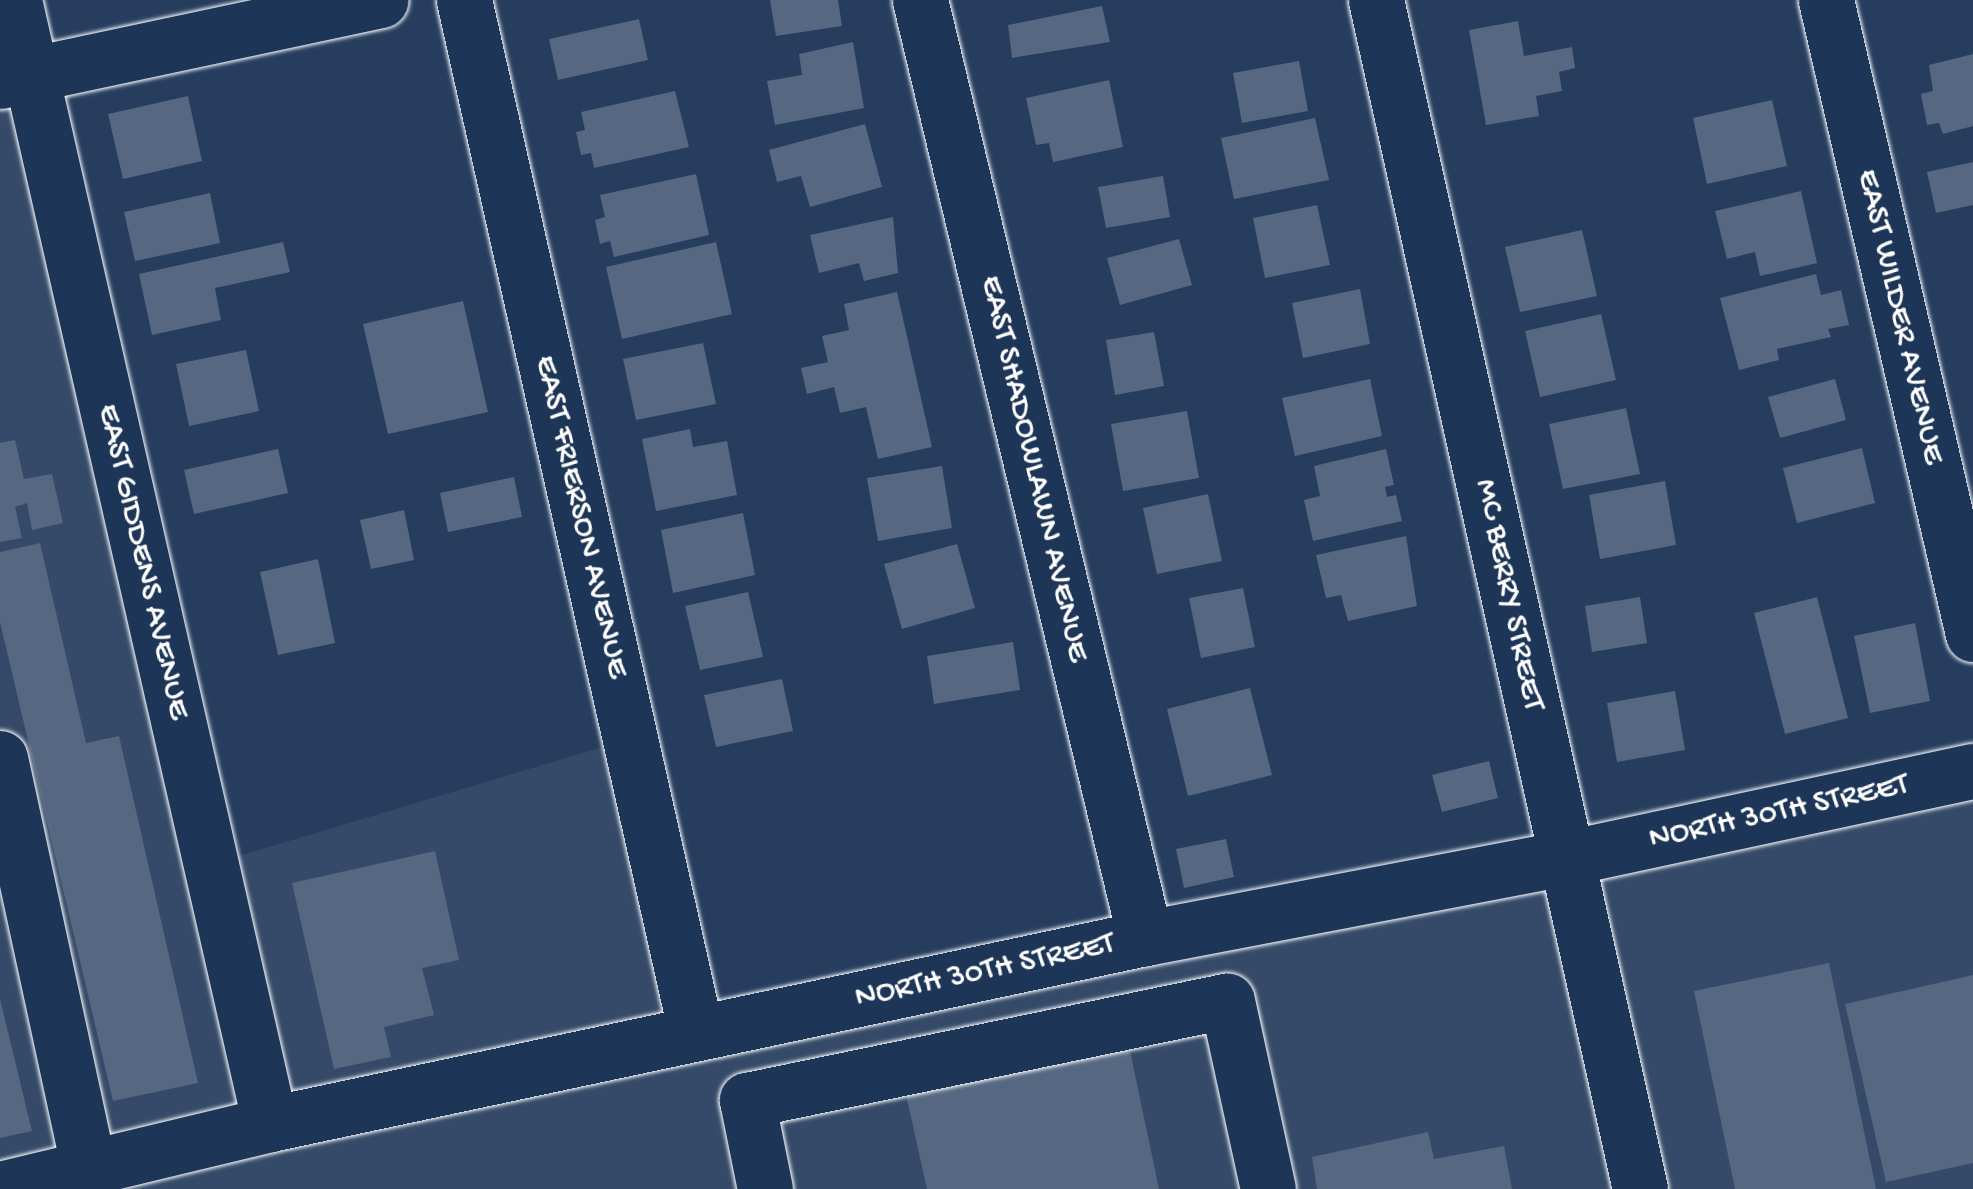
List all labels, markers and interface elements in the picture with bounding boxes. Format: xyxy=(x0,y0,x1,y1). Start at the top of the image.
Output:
street label: EAST WILDER AVENUE xyxy=(1846,166,1952,468)
street label: EAST SHADOWLAWN AVENUE xyxy=(970,272,1096,666)
street label: EAST FRIERSON AVENUE xyxy=(524,352,636,682)
street label: EAST GIDDENS AVENUE xyxy=(87,401,197,723)
street label: MC BERRY STREET xyxy=(1465,476,1551,714)
street label: NORTH 30TH STREET xyxy=(1646,767,1912,859)
street label: NORTH 30TH STREET xyxy=(852,926,1118,1018)

